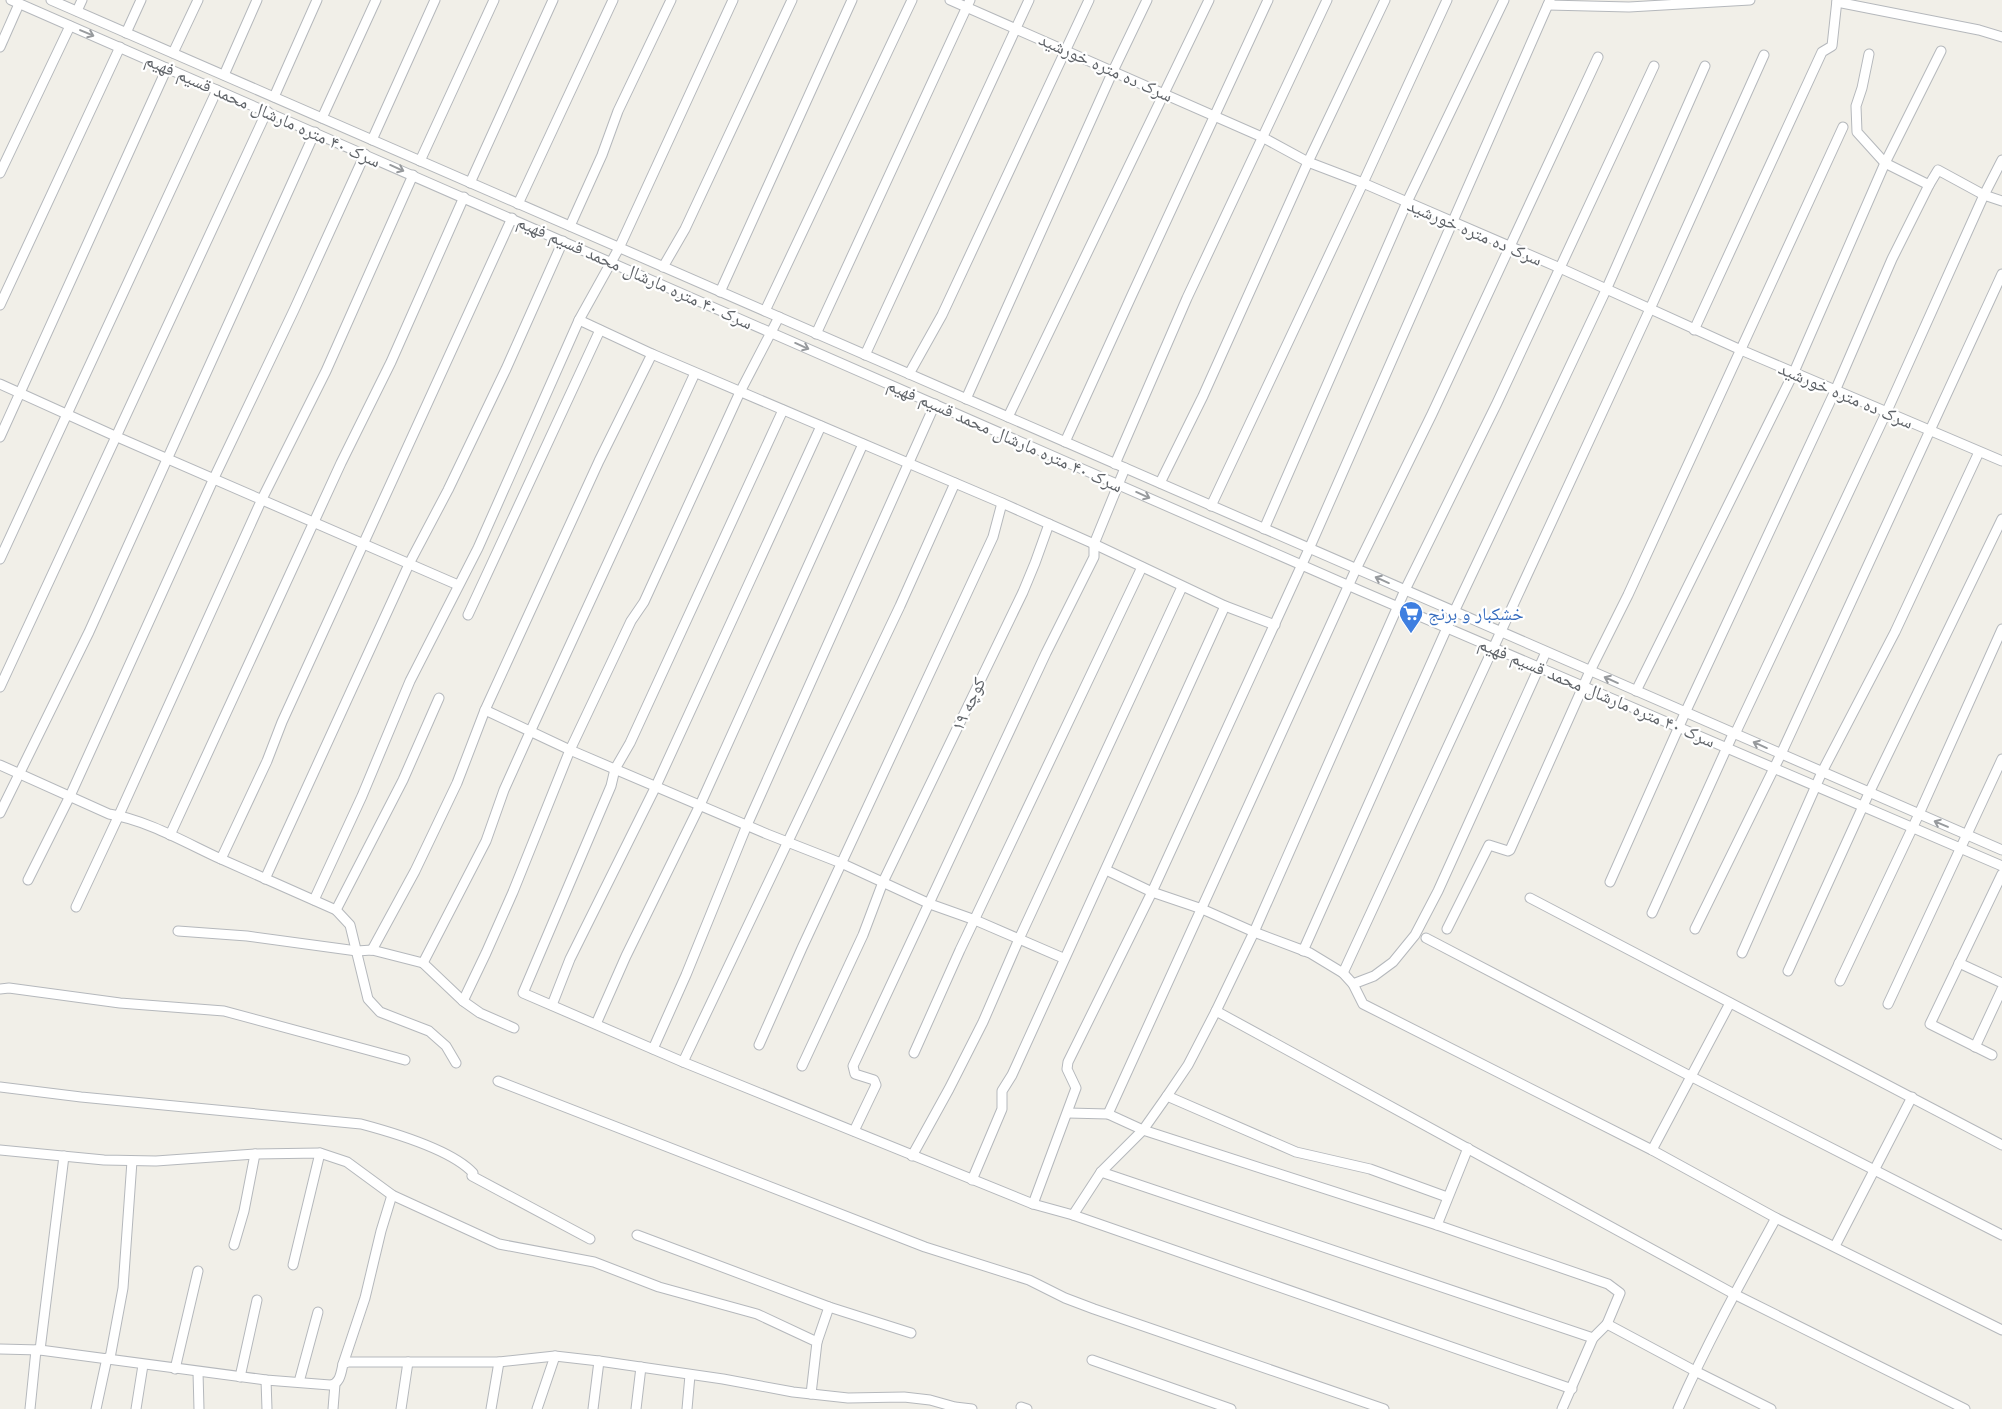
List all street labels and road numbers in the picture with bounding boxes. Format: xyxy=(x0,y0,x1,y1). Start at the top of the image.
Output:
street label: سرک ده متره خورشید xyxy=(1035,27,1177,107)
street label: سرک ۴۰ متره مارشال محمد قسیم فهیم xyxy=(141,48,384,173)
street label: سرک ده متره خورشید xyxy=(1404,193,1546,271)
street label: سرک ۴۰ متره مارشال محمد قسیم فهیم xyxy=(513,210,756,335)
street label: سرک ده متره خورشید xyxy=(1775,356,1917,434)
street label: سرک ۴۰ متره مارشال محمد قسیم فهیم xyxy=(883,373,1126,498)
street label: سرک ۴۰ متره مارشال محمد قسیم فهیم xyxy=(1475,632,1719,753)
street label: کوچه ۱۹ xyxy=(946,673,991,734)

